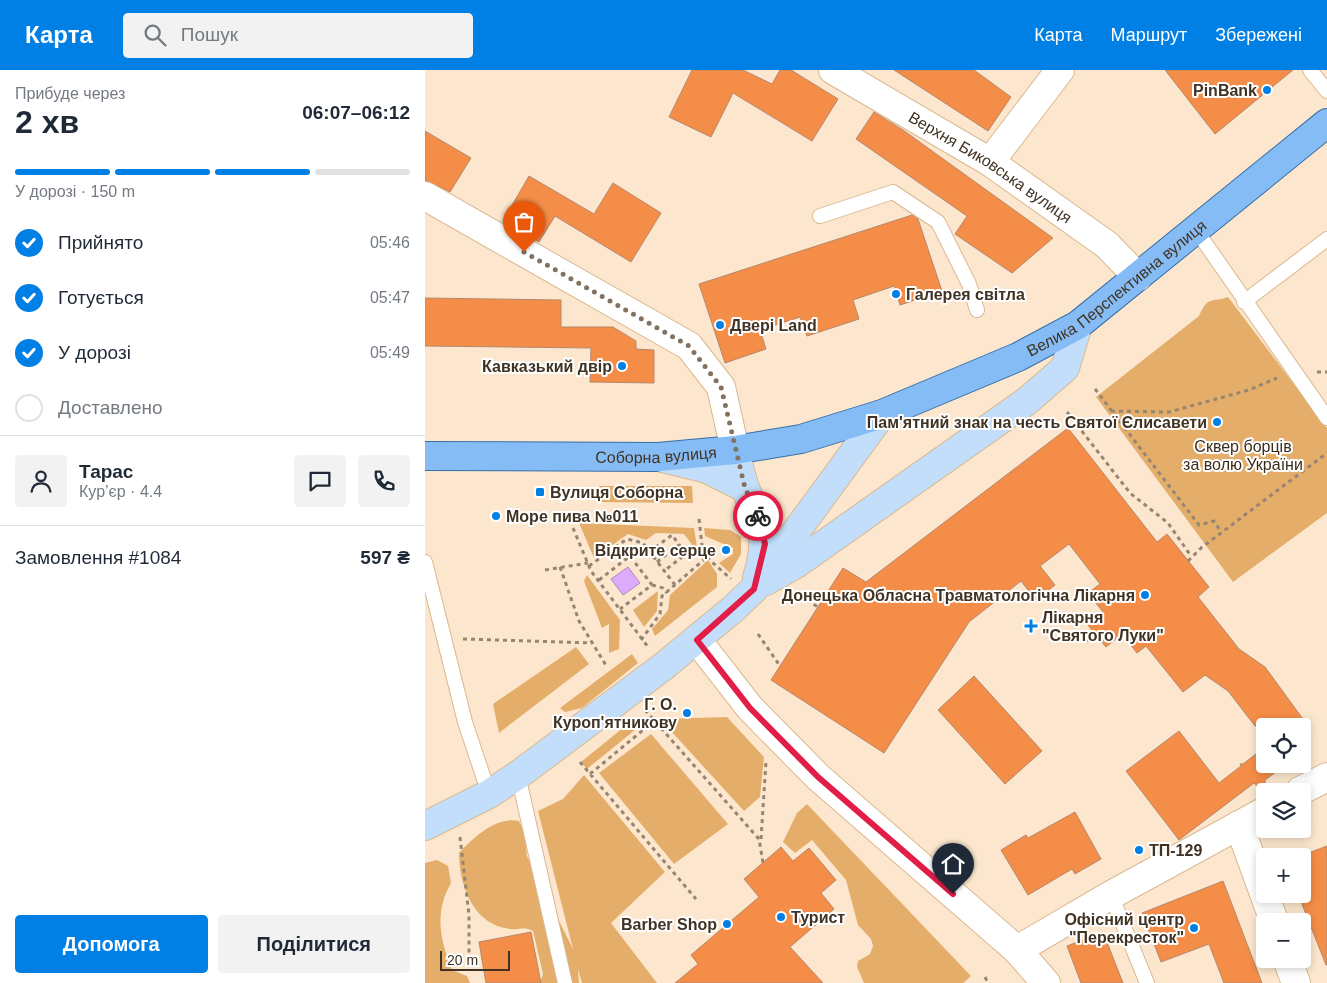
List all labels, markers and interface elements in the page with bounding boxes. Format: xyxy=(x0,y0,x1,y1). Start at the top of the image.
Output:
search box xyxy=(123,13,473,58)
text: Карта xyxy=(25,21,93,48)
icon: search xyxy=(141,21,169,49)
text: Пошук xyxy=(181,24,238,45)
text: Карта xyxy=(1034,25,1082,45)
text: Маршрут xyxy=(1110,25,1187,45)
text: Збережені xyxy=(1215,25,1302,45)
place label: PinBank xyxy=(1193,82,1257,99)
marker: PinBank xyxy=(1261,84,1273,96)
text: Прибуде через xyxy=(15,85,125,102)
text: 06:07–06:12 xyxy=(302,102,410,123)
text: 2 хв xyxy=(15,104,79,140)
street label: Верхня Биковська вулиця xyxy=(906,108,1075,226)
text: У дорозі · 150 m xyxy=(15,183,135,200)
pin xyxy=(503,201,545,252)
icon: bag xyxy=(510,208,538,236)
street label: Велика Перспективна вулиця xyxy=(1024,217,1210,360)
icon: check xyxy=(15,229,43,257)
text: Прийнято xyxy=(58,232,143,253)
text: 05:46 xyxy=(370,234,410,251)
icon: check xyxy=(15,284,43,312)
place label: Галерея світла xyxy=(906,286,1025,303)
text: Готується xyxy=(58,287,144,308)
marker: Галерея світла xyxy=(890,288,902,300)
text: 05:47 xyxy=(370,289,410,306)
place label: Двері Land xyxy=(730,317,817,334)
marker: Двері Land xyxy=(714,319,726,331)
icon: check xyxy=(15,339,43,367)
text: У дорозі xyxy=(58,342,131,363)
text: 05:49 xyxy=(370,344,410,361)
place label: Кавказький двір xyxy=(482,358,612,375)
marker: Кавказький двір xyxy=(616,360,628,372)
text: Доставлено xyxy=(58,397,163,418)
place label: Пам'ятний знак на честь Святої Єлисавети xyxy=(867,414,1207,431)
marker: Пам'ятний знак на честь Святої Єлисавети xyxy=(1211,416,1223,428)
park label: Сквер борців за волю України xyxy=(1183,438,1303,473)
street label: Соборна вулиця xyxy=(595,444,717,466)
button: person xyxy=(15,455,67,507)
button: chat xyxy=(294,455,346,507)
button: phone xyxy=(358,455,410,507)
text: Тарас xyxy=(79,461,133,482)
text: Кур’єр · 4.4 xyxy=(79,483,162,500)
place label: Вулиця Соборна xyxy=(550,484,683,501)
marker: Вулиця Соборна xyxy=(534,486,546,498)
courier xyxy=(733,491,783,541)
icon: bike xyxy=(744,502,772,530)
place label: Море пива №011 xyxy=(506,508,638,525)
marker: Море пива №011 xyxy=(490,510,502,522)
place label: Відкрите серце xyxy=(595,542,716,559)
marker: Відкрите серце xyxy=(720,544,732,556)
text: Замовлення #1084 xyxy=(15,547,181,568)
text: 597 ₴ xyxy=(360,547,410,568)
place label: Донецька Обласна Травматологічна Лікарня xyxy=(782,587,1135,604)
marker: Донецька Обласна Травматологічна Лікарня xyxy=(1139,589,1151,601)
place label: Лікарня "Святого Луки" xyxy=(1042,609,1164,644)
marker: Лікарня "Святого Луки" xyxy=(1024,619,1038,633)
place label: Г. О. Куроп'ятникову xyxy=(553,696,677,731)
marker: Г. О. Куроп'ятникову xyxy=(681,707,693,719)
map controls xyxy=(1256,718,1311,968)
button: locate xyxy=(1256,718,1311,773)
button: layers xyxy=(1256,783,1311,838)
place label: ТП-129 xyxy=(1149,842,1202,859)
pin xyxy=(932,843,974,894)
marker: ТП-129 xyxy=(1133,844,1145,856)
button: + xyxy=(1256,848,1311,903)
icon: home xyxy=(939,850,967,878)
place label: Турист xyxy=(791,909,845,926)
marker: Турист xyxy=(775,911,787,923)
place label: Офісний центр "Перекресток" xyxy=(1064,911,1184,946)
button: − xyxy=(1256,913,1311,968)
button: Допомога xyxy=(15,915,208,973)
button: Поділитися xyxy=(218,915,410,973)
place label: Barber Shop xyxy=(621,916,717,933)
marker: Barber Shop xyxy=(721,918,733,930)
marker: Офісний центр "Перекресток" xyxy=(1188,922,1200,934)
scale bar xyxy=(440,948,510,971)
text: 20 m xyxy=(447,952,478,968)

